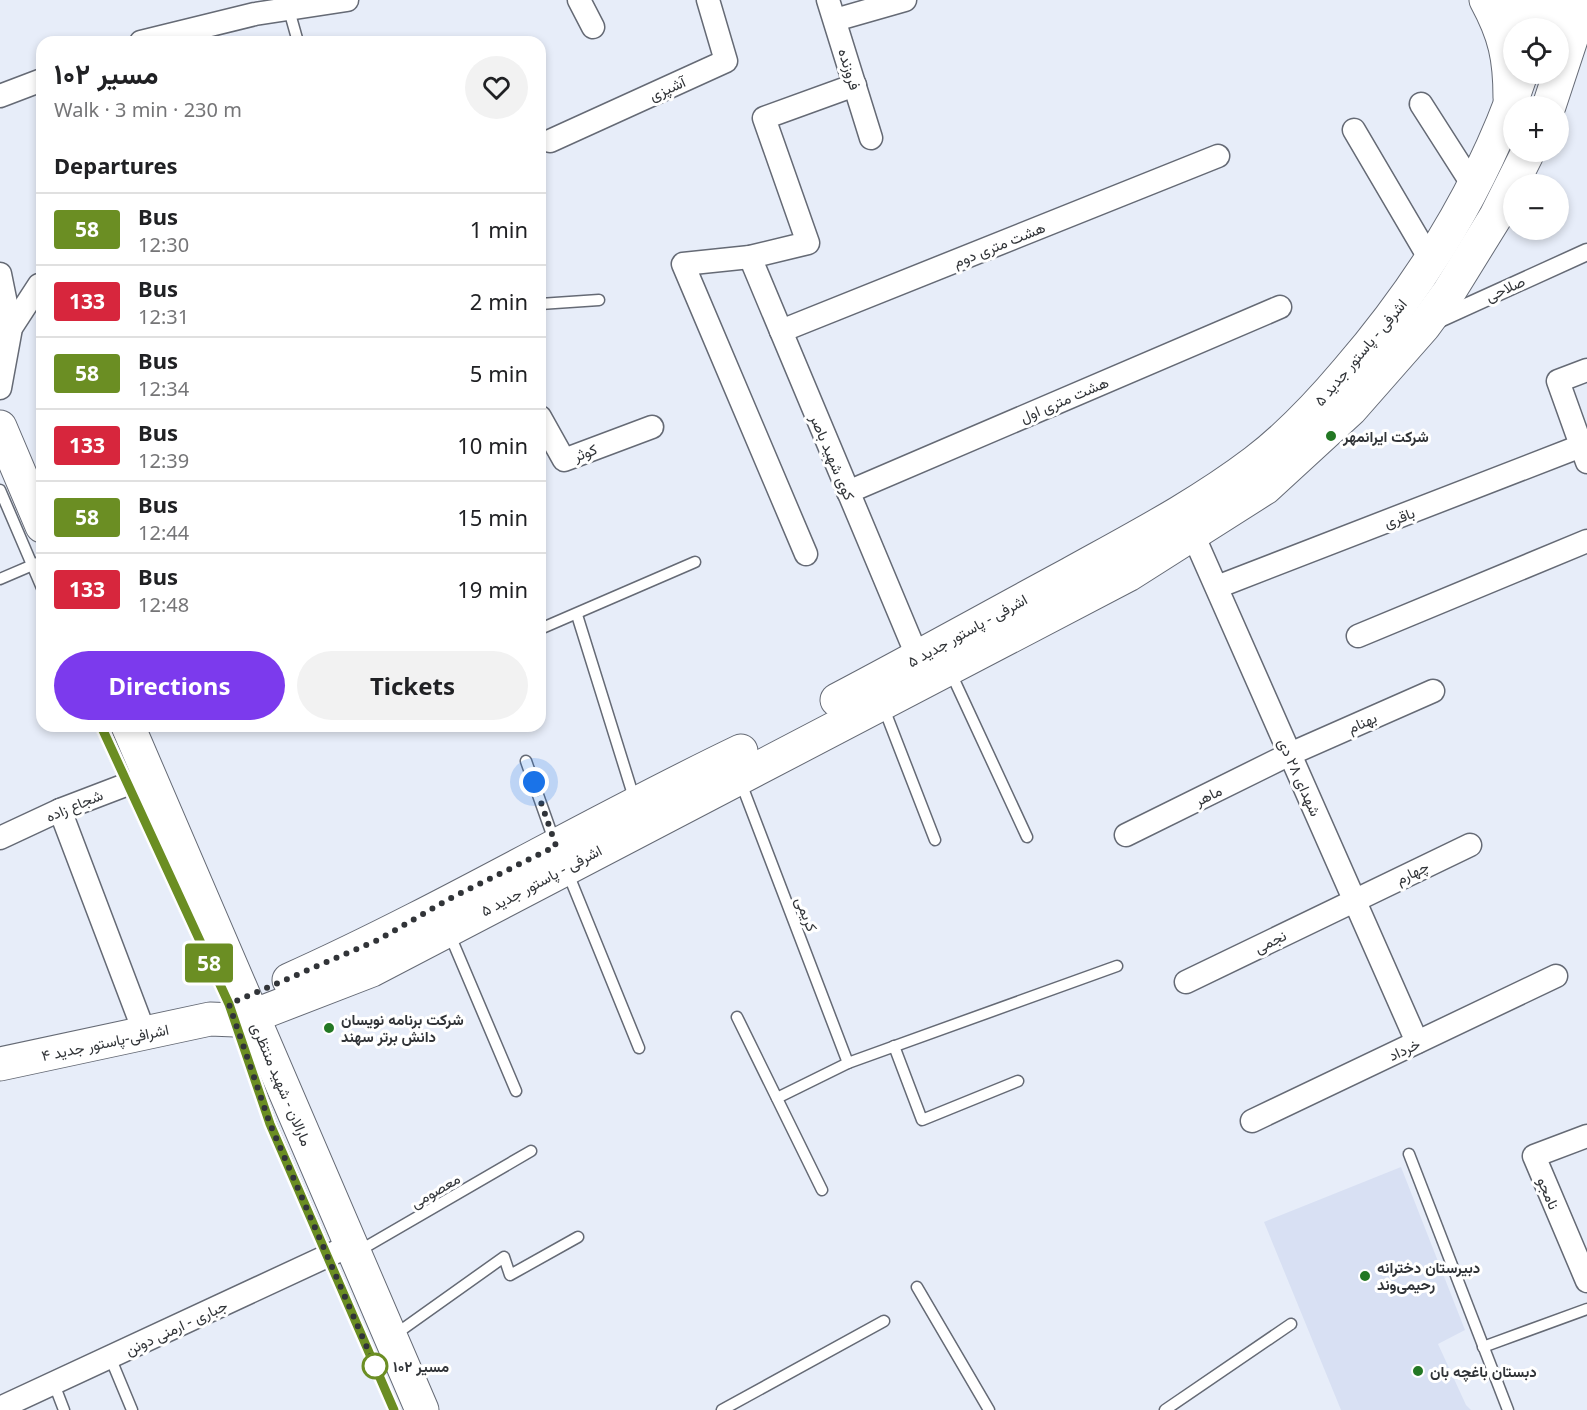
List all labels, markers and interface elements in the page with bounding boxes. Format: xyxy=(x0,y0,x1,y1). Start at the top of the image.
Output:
map controls xyxy=(1503,18,1569,240)
button: locate xyxy=(1503,18,1569,84)
street label: فروزنده xyxy=(834,46,866,92)
text: مسیر ۱۰۲ xyxy=(54,54,159,92)
button: heart xyxy=(465,56,528,119)
street label: آشپزی xyxy=(646,71,690,106)
text: Walk · 3 min · 230 m xyxy=(54,96,242,123)
button: + xyxy=(1503,96,1569,162)
text: Departures xyxy=(54,150,178,180)
button: − xyxy=(1503,174,1569,240)
text: Bus xyxy=(138,201,178,231)
text: 1 min xyxy=(470,214,528,244)
text: 58 xyxy=(75,215,99,243)
street label: هشت متری دوم xyxy=(950,216,1048,272)
text: 12:30 xyxy=(138,231,189,258)
street label: صلاحی xyxy=(1482,270,1528,306)
text: Bus xyxy=(138,273,178,303)
text: 2 min xyxy=(470,286,528,316)
text: 133 xyxy=(69,287,105,315)
street label: اشرفی - پاستور جدید ۵ xyxy=(1309,294,1412,410)
text: 12:31 xyxy=(138,303,189,330)
text: Bus xyxy=(138,345,178,375)
text: 5 min xyxy=(470,358,528,388)
text: 58 xyxy=(75,359,99,387)
street label: هشت متری اول xyxy=(1017,371,1112,428)
text: 12:34 xyxy=(138,375,189,402)
street label: کوی شهید باصر xyxy=(805,410,860,504)
text: Bus xyxy=(138,417,178,447)
place label: شرکت ایرانمهر xyxy=(1342,426,1429,446)
marker: شرکت ایرانمهر xyxy=(1324,429,1338,443)
text: 10 min xyxy=(457,430,528,460)
text: 133 xyxy=(69,431,105,459)
street label: کوثر xyxy=(569,438,600,466)
text: 12:39 xyxy=(138,447,189,474)
text: Bus xyxy=(138,489,178,519)
text: 15 min xyxy=(457,502,528,532)
street label: باقری xyxy=(1381,502,1418,533)
text: 58 xyxy=(75,503,99,531)
text: 12:44 xyxy=(138,519,189,546)
text: Bus xyxy=(138,561,178,591)
text: 19 min xyxy=(457,574,528,604)
text: 133 xyxy=(69,575,105,603)
street label: اشرفی - پاستور جدید ۵ xyxy=(903,589,1031,672)
text: 12:48 xyxy=(138,591,189,618)
button: Directions xyxy=(54,651,285,720)
button: Tickets xyxy=(297,651,528,720)
street label: بهنام xyxy=(1344,707,1380,738)
street label: شهدای ۲۸ دی xyxy=(1273,735,1326,820)
your location xyxy=(519,767,549,797)
street label: ماهر xyxy=(1190,780,1225,811)
street label: شجاع زاده xyxy=(42,784,107,828)
street label: اشرفی - پاستور جدید ۵ xyxy=(477,840,605,921)
street label: چهارم xyxy=(1392,855,1432,889)
street label: کریمی xyxy=(790,894,823,935)
street label: نجمی xyxy=(1251,925,1290,958)
line badge: 58 xyxy=(182,944,236,982)
text: 58 xyxy=(197,949,221,977)
place label: شرکت برنامه نویسان دانش برتر سهند xyxy=(341,1009,464,1046)
street label: اشرافی-پاستور جدید ۴ xyxy=(40,1019,171,1066)
street label: مارالان - شهید منتظری xyxy=(246,1019,317,1149)
marker: شرکت برنامه نویسان دانش برتر سهند xyxy=(322,1021,336,1035)
street label: خرداد xyxy=(1385,1033,1423,1065)
street label: معصومی xyxy=(407,1168,464,1213)
street label: نامجو xyxy=(1533,1174,1565,1212)
place label: دبیرستان دخترانه رحیمی‌وند xyxy=(1377,1257,1480,1294)
marker: دبیرستان دخترانه رحیمی‌وند xyxy=(1358,1269,1372,1283)
street label: جباری - ارمنی دونن xyxy=(122,1295,231,1360)
marker: مسیر ۱۰۲ xyxy=(362,1353,388,1379)
place label: مسیر ۱۰۲ xyxy=(393,1356,449,1376)
place label: دبستان باغچه بان xyxy=(1430,1361,1537,1382)
marker: دبستان باغچه بان xyxy=(1411,1364,1425,1378)

